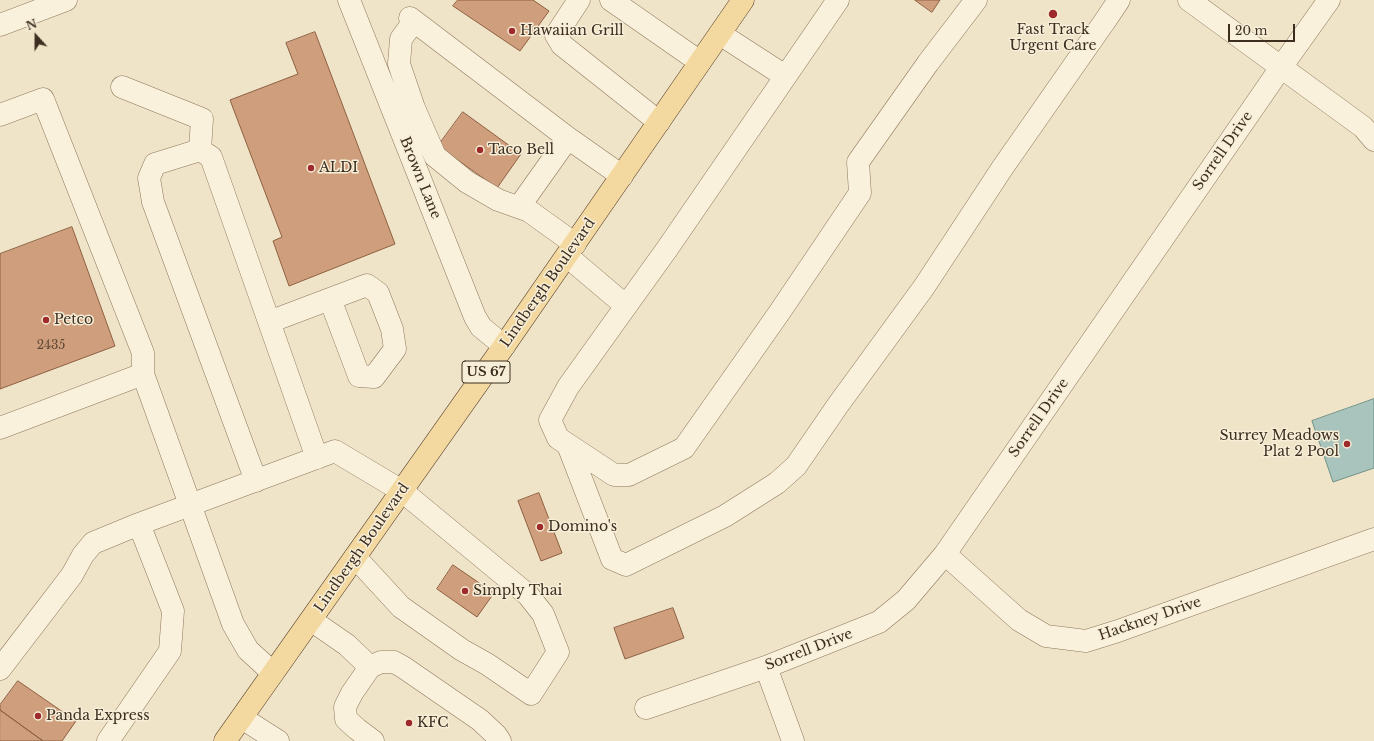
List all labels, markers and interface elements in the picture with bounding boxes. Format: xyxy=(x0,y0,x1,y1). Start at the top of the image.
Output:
marker: Fast Track Urgent Care xyxy=(1047,8,1059,20)
north arrow xyxy=(16,16,56,56)
text: N xyxy=(24,16,39,33)
scale bar xyxy=(1230,16,1297,42)
place label: Fast Track Urgent Care xyxy=(1009,22,1097,54)
place label: Hawaiian Grill xyxy=(520,23,624,39)
text: 20 m xyxy=(1235,23,1267,38)
marker: Hawaiian Grill xyxy=(507,26,517,36)
street label: Sorrell Drive xyxy=(1190,108,1256,194)
street label: Brown Lane xyxy=(396,134,444,222)
place label: Taco Bell xyxy=(488,142,554,158)
marker: Taco Bell xyxy=(475,145,485,155)
place label: ALDI xyxy=(319,160,358,176)
marker: ALDI xyxy=(306,163,316,173)
street label: Lindbergh Boulevard xyxy=(497,215,599,351)
place label: Petco xyxy=(54,312,93,328)
marker: Petco xyxy=(41,315,51,325)
house number: 2435 xyxy=(37,339,65,353)
road number: US 67 xyxy=(462,361,510,383)
street label: Sorrell Drive xyxy=(1006,375,1072,461)
place label: Surrey Meadows Plat 2 Pool xyxy=(1219,428,1339,460)
marker: Surrey Meadows Plat 2 Pool xyxy=(1342,439,1352,449)
street label: Lindbergh Boulevard xyxy=(311,480,413,616)
place label: Domino's xyxy=(548,519,617,535)
marker: Domino's xyxy=(535,522,545,532)
place label: Simply Thai xyxy=(473,583,562,599)
marker: Simply Thai xyxy=(460,586,470,596)
street label: Hackney Drive xyxy=(1097,594,1203,644)
street label: Sorrell Drive xyxy=(763,626,855,674)
place label: Panda Express xyxy=(46,708,150,724)
marker: Panda Express xyxy=(33,711,43,721)
place label: KFC xyxy=(417,715,449,731)
marker: KFC xyxy=(404,718,414,728)

